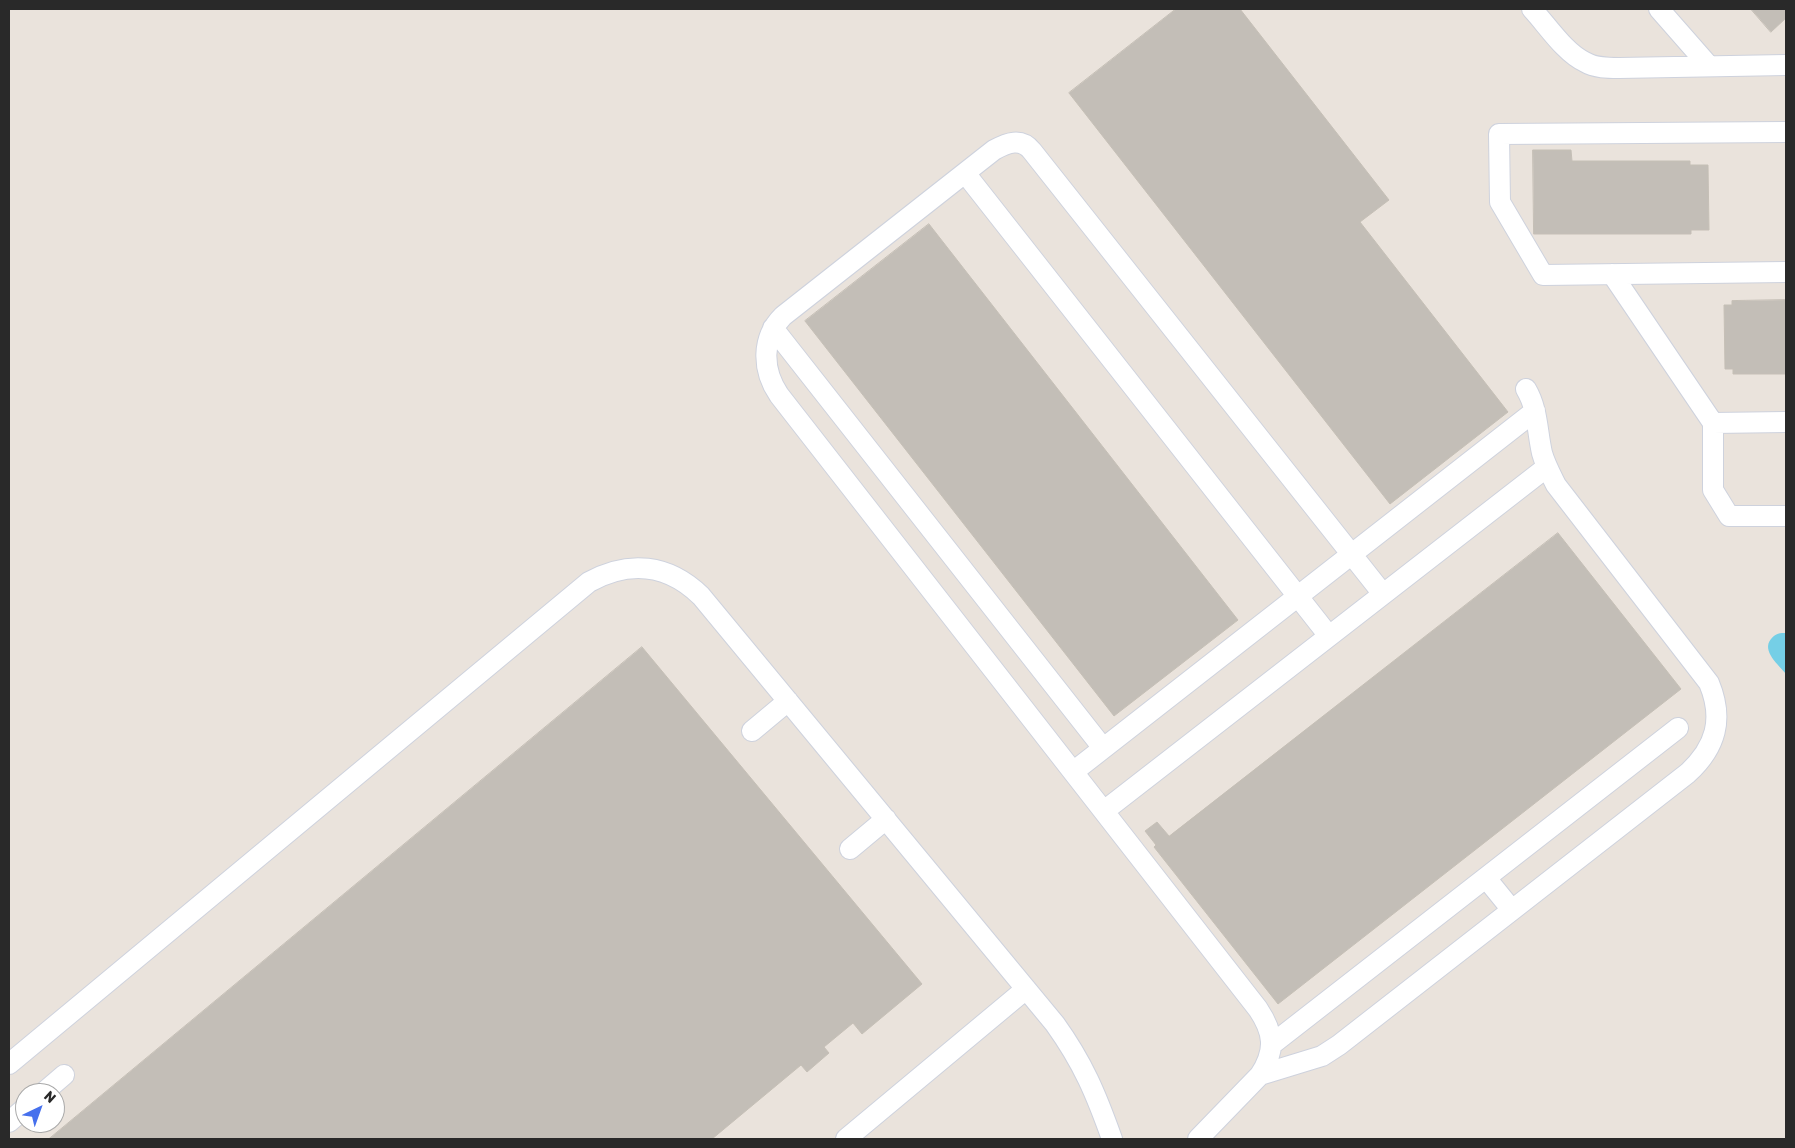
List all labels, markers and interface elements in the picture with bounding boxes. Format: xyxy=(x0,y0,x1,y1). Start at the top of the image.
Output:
north arrow xyxy=(15,1083,65,1133)
text: N xyxy=(40,1088,59,1107)

